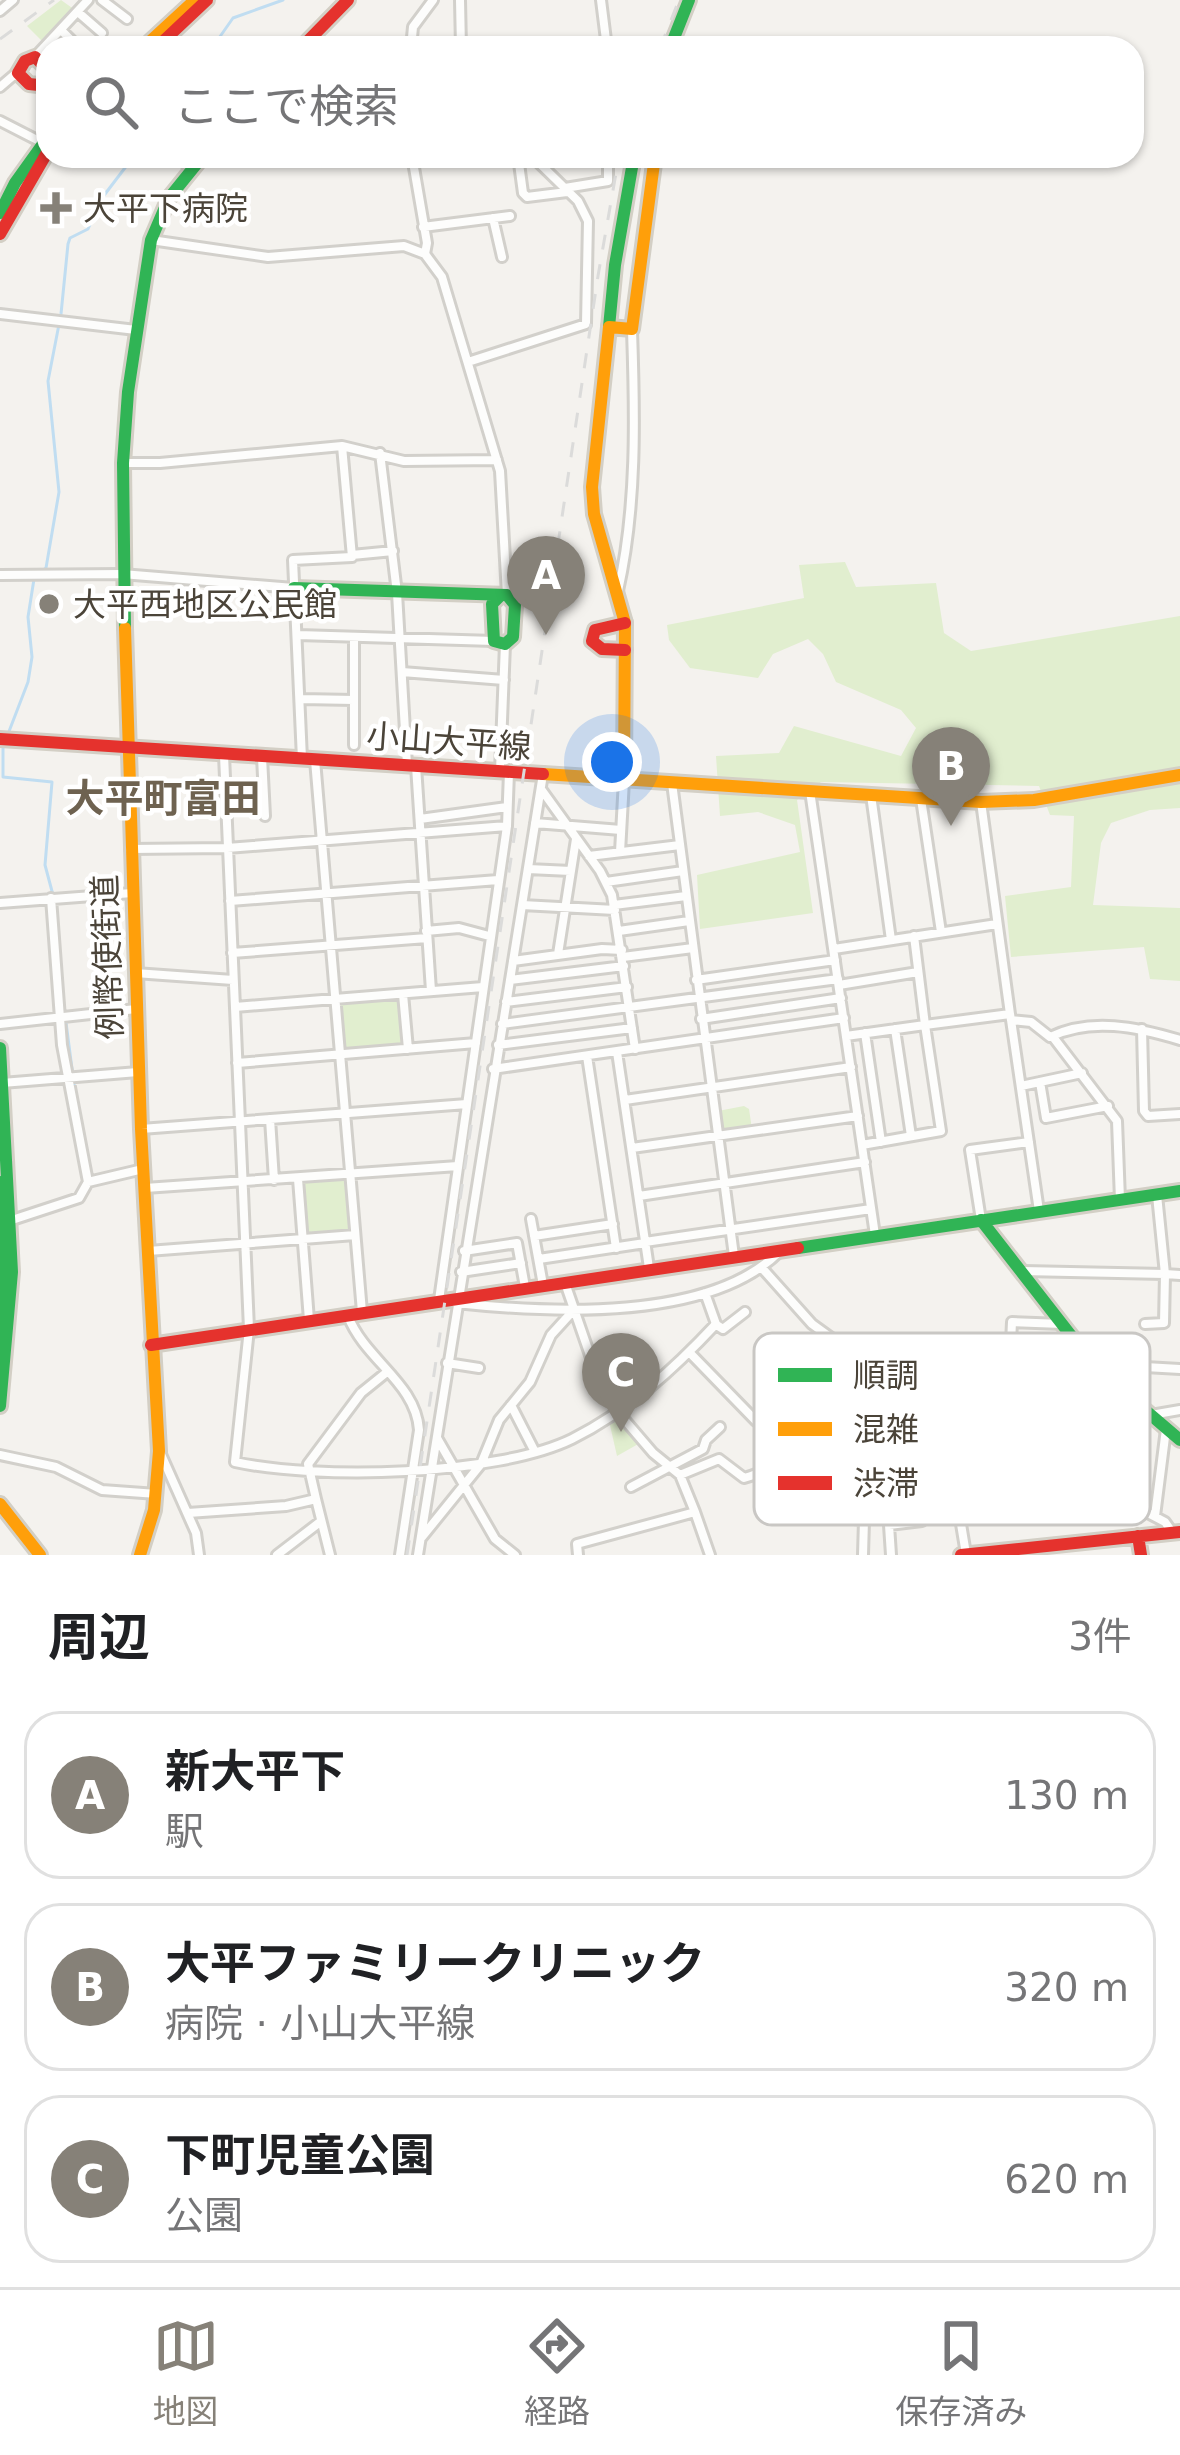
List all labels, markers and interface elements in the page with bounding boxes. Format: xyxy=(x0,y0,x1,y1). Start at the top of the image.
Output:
search box xyxy=(36,36,1144,168)
icon: search xyxy=(78,69,144,135)
text: ここで検索 xyxy=(174,80,399,133)
place label: 大平下病院 xyxy=(83,189,248,228)
marker: 大平下病院 xyxy=(40,192,72,224)
pin: A xyxy=(507,536,585,635)
place label: 大平西地区公民館 xyxy=(73,585,337,624)
marker: 大平西地区公民館 xyxy=(36,591,62,617)
street label: 小山大平線 xyxy=(365,716,533,767)
pin: B xyxy=(912,727,990,826)
your location xyxy=(582,732,642,792)
district label: 大平町富田 xyxy=(65,776,261,821)
street label: 例幣使街道 xyxy=(85,874,130,1040)
pin: C xyxy=(582,1333,660,1432)
legend xyxy=(754,1333,1150,1525)
text: 順調 xyxy=(853,1356,919,1395)
text: 混雑 xyxy=(853,1410,919,1449)
text: 渋滞 xyxy=(853,1464,919,1503)
text: 周辺 xyxy=(48,1608,150,1667)
text: 3件 xyxy=(1068,1614,1132,1659)
text: 新大平下 xyxy=(165,1745,345,1798)
text: A xyxy=(75,1773,105,1818)
text: 130 m xyxy=(1004,1773,1129,1818)
text: 駅 xyxy=(165,1809,204,1854)
text: 大平ファミリークリニック xyxy=(165,1937,705,1990)
text: B xyxy=(75,1965,105,2010)
text: 320 m xyxy=(1004,1965,1129,2010)
text: 病院 · 小山大平線 xyxy=(165,2001,475,2046)
text: 下町児童公園 xyxy=(165,2129,435,2182)
text: C xyxy=(76,2157,104,2202)
text: 620 m xyxy=(1004,2157,1129,2202)
text: 公園 xyxy=(165,2193,243,2238)
tab: 地図 xyxy=(153,2313,219,2433)
tab: 経路 xyxy=(524,2313,590,2433)
tab: 保存済み xyxy=(895,2313,1027,2433)

